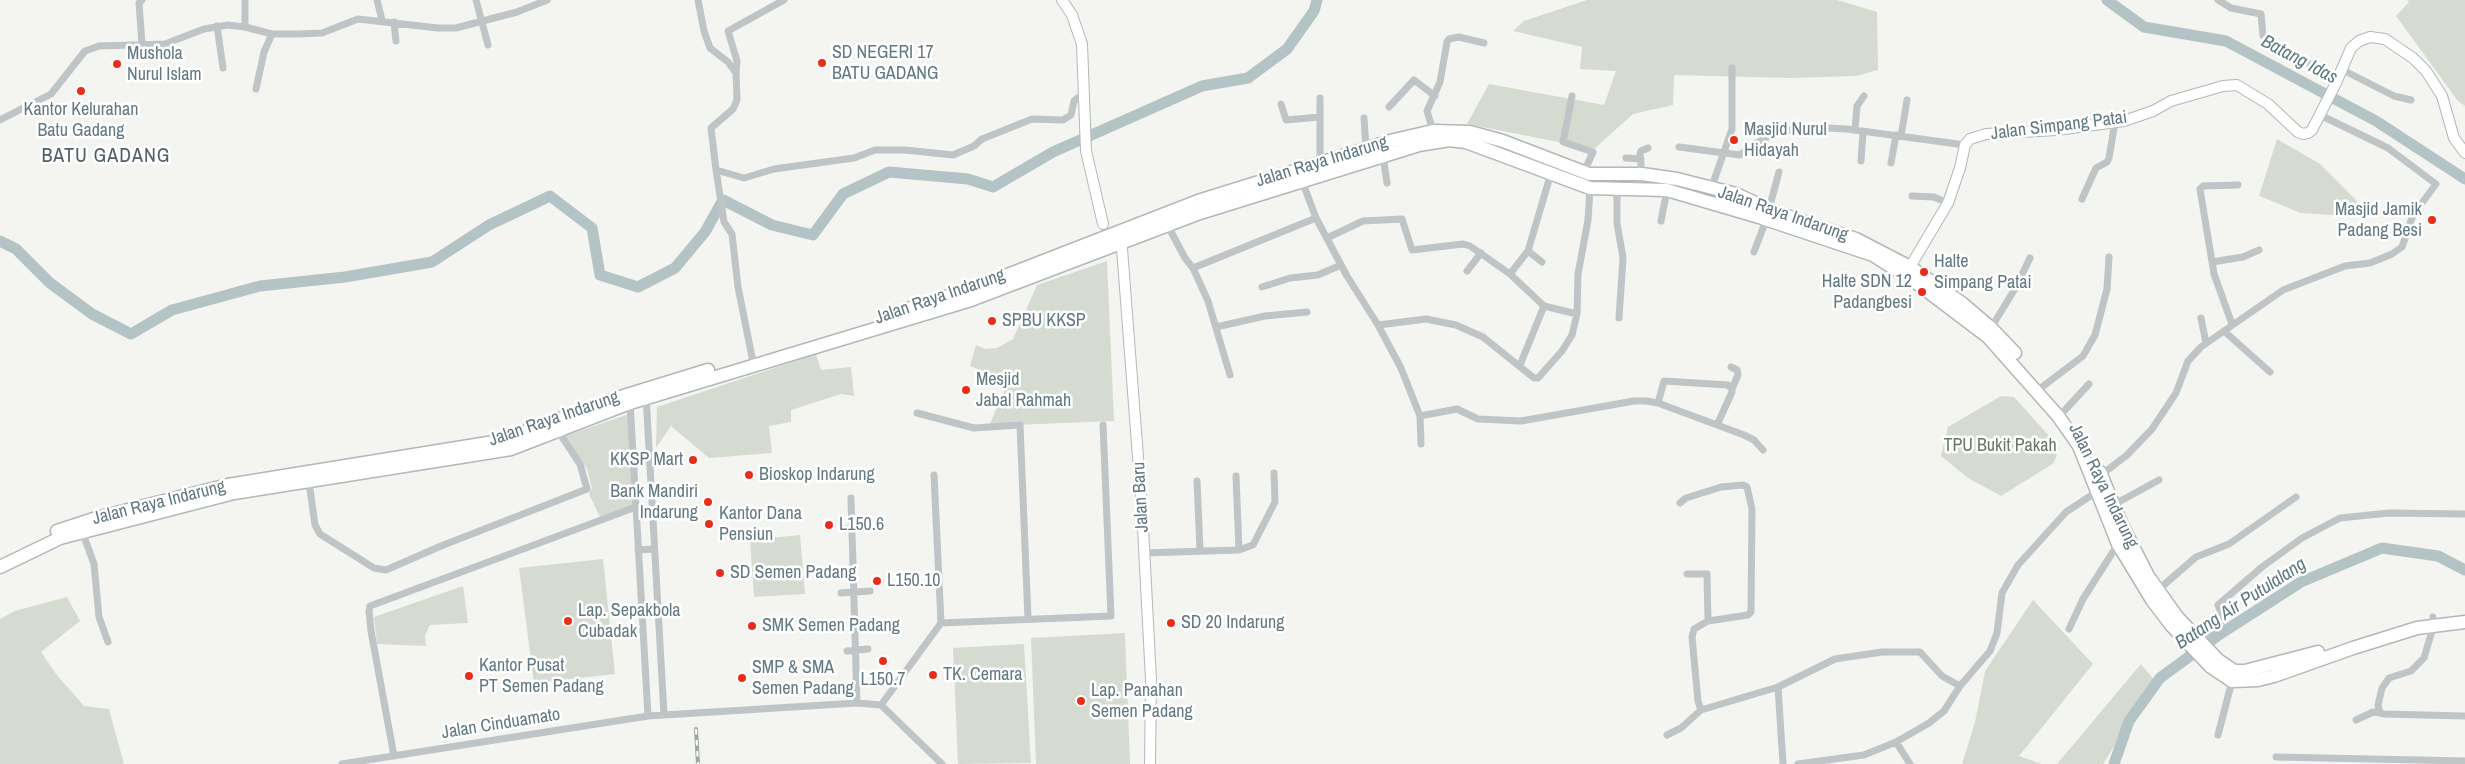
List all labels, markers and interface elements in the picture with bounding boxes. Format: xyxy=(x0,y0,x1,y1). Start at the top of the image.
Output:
water label: Batang Idas xyxy=(2257,30,2341,90)
place label: SD NEGERI 17 BATU GADANG xyxy=(832,42,938,84)
place label: Mushola Nurul Islam xyxy=(127,43,202,86)
marker: SD NEGERI 17 BATU GADANG xyxy=(816,57,828,69)
marker: Mushola Nurul Islam xyxy=(111,58,123,70)
marker: Kantor Kelurahan Batu Gadang xyxy=(75,85,87,97)
place label: Kantor Kelurahan Batu Gadang xyxy=(24,99,138,142)
street label: Jalan Simpang Patai xyxy=(1990,107,2128,145)
place label: Masjid Nurul Hidayah xyxy=(1744,119,1827,162)
street label: Jalan Raya Indarung xyxy=(1254,132,1390,192)
marker: Masjid Nurul Hidayah xyxy=(1728,134,1740,146)
district label: BATU GADANG xyxy=(40,145,172,169)
street label: Jalan Raya Indarung xyxy=(1715,182,1851,246)
place label: Masjid Jamik Padang Besi xyxy=(2335,199,2422,242)
marker: Masjid Jamik Padang Besi xyxy=(2426,214,2438,226)
place label: Halte Simpang Patai xyxy=(1934,251,2032,294)
street label: Jalan Raya Indarung xyxy=(872,265,1008,329)
marker: Halte Simpang Patai xyxy=(1918,266,1930,278)
place label: Halte SDN 12 Padangbesi xyxy=(1822,271,1912,314)
marker: Halte SDN 12 Padangbesi xyxy=(1916,286,1928,298)
place label: SPBU KKSP xyxy=(1002,310,1086,332)
marker: SPBU KKSP xyxy=(986,315,998,327)
place label: Mesjid Jabal Rahmah xyxy=(976,369,1071,412)
marker: Mesjid Jabal Rahmah xyxy=(960,384,972,396)
street label: Jalan Raya Indarung xyxy=(486,387,622,451)
street label: Jalan Raya Indarung xyxy=(2063,420,2143,552)
park label: TPU Bukit Pakah xyxy=(1943,435,2057,457)
place label: KKSP Mart xyxy=(610,449,683,471)
marker: KKSP Mart xyxy=(687,454,699,466)
street label: Jalan Baru xyxy=(1128,461,1154,533)
place label: Bioskop Indarung xyxy=(759,464,875,486)
marker: Bioskop Indarung xyxy=(743,469,755,481)
street label: Jalan Raya Indarung xyxy=(90,476,228,530)
place label: Bank Mandiri Indarung xyxy=(610,481,698,524)
marker: Bank Mandiri Indarung xyxy=(702,496,714,508)
place label: Kantor Dana Pensiun xyxy=(719,503,802,546)
place label: L150.6 xyxy=(839,514,884,536)
marker: Kantor Dana Pensiun xyxy=(703,518,715,530)
marker: L150.6 xyxy=(823,519,835,531)
water label: Batang Air Putulalang xyxy=(2171,553,2311,655)
place label: SD Semen Padang xyxy=(730,562,856,584)
marker: SD Semen Padang xyxy=(714,567,726,579)
place label: L150.10 xyxy=(887,570,940,592)
marker: L150.10 xyxy=(871,575,883,587)
place label: Lap. Sepakbola Cubadak xyxy=(578,600,681,642)
place label: SD 20 Indarung xyxy=(1181,612,1284,634)
marker: Lap. Sepakbola Cubadak xyxy=(562,615,574,627)
place label: SMK Semen Padang xyxy=(762,615,900,637)
marker: SD 20 Indarung xyxy=(1165,617,1177,629)
marker: SMK Semen Padang xyxy=(746,620,758,632)
place label: Kantor Pusat PT Semen Padang xyxy=(479,655,604,698)
marker: L150.7 xyxy=(877,655,889,667)
place label: SMP & SMA Semen Padang xyxy=(752,657,854,700)
place label: TK. Cemara xyxy=(943,664,1023,686)
place label: L150.7 xyxy=(860,669,906,691)
marker: TK. Cemara xyxy=(927,669,939,681)
marker: Kantor Pusat PT Semen Padang xyxy=(463,670,475,682)
marker: SMP & SMA Semen Padang xyxy=(736,672,748,684)
place label: Lap. Panahan Semen Padang xyxy=(1091,680,1193,722)
marker: Lap. Panahan Semen Padang xyxy=(1075,695,1087,707)
street label: Jalan Cinduamato xyxy=(440,704,562,744)

